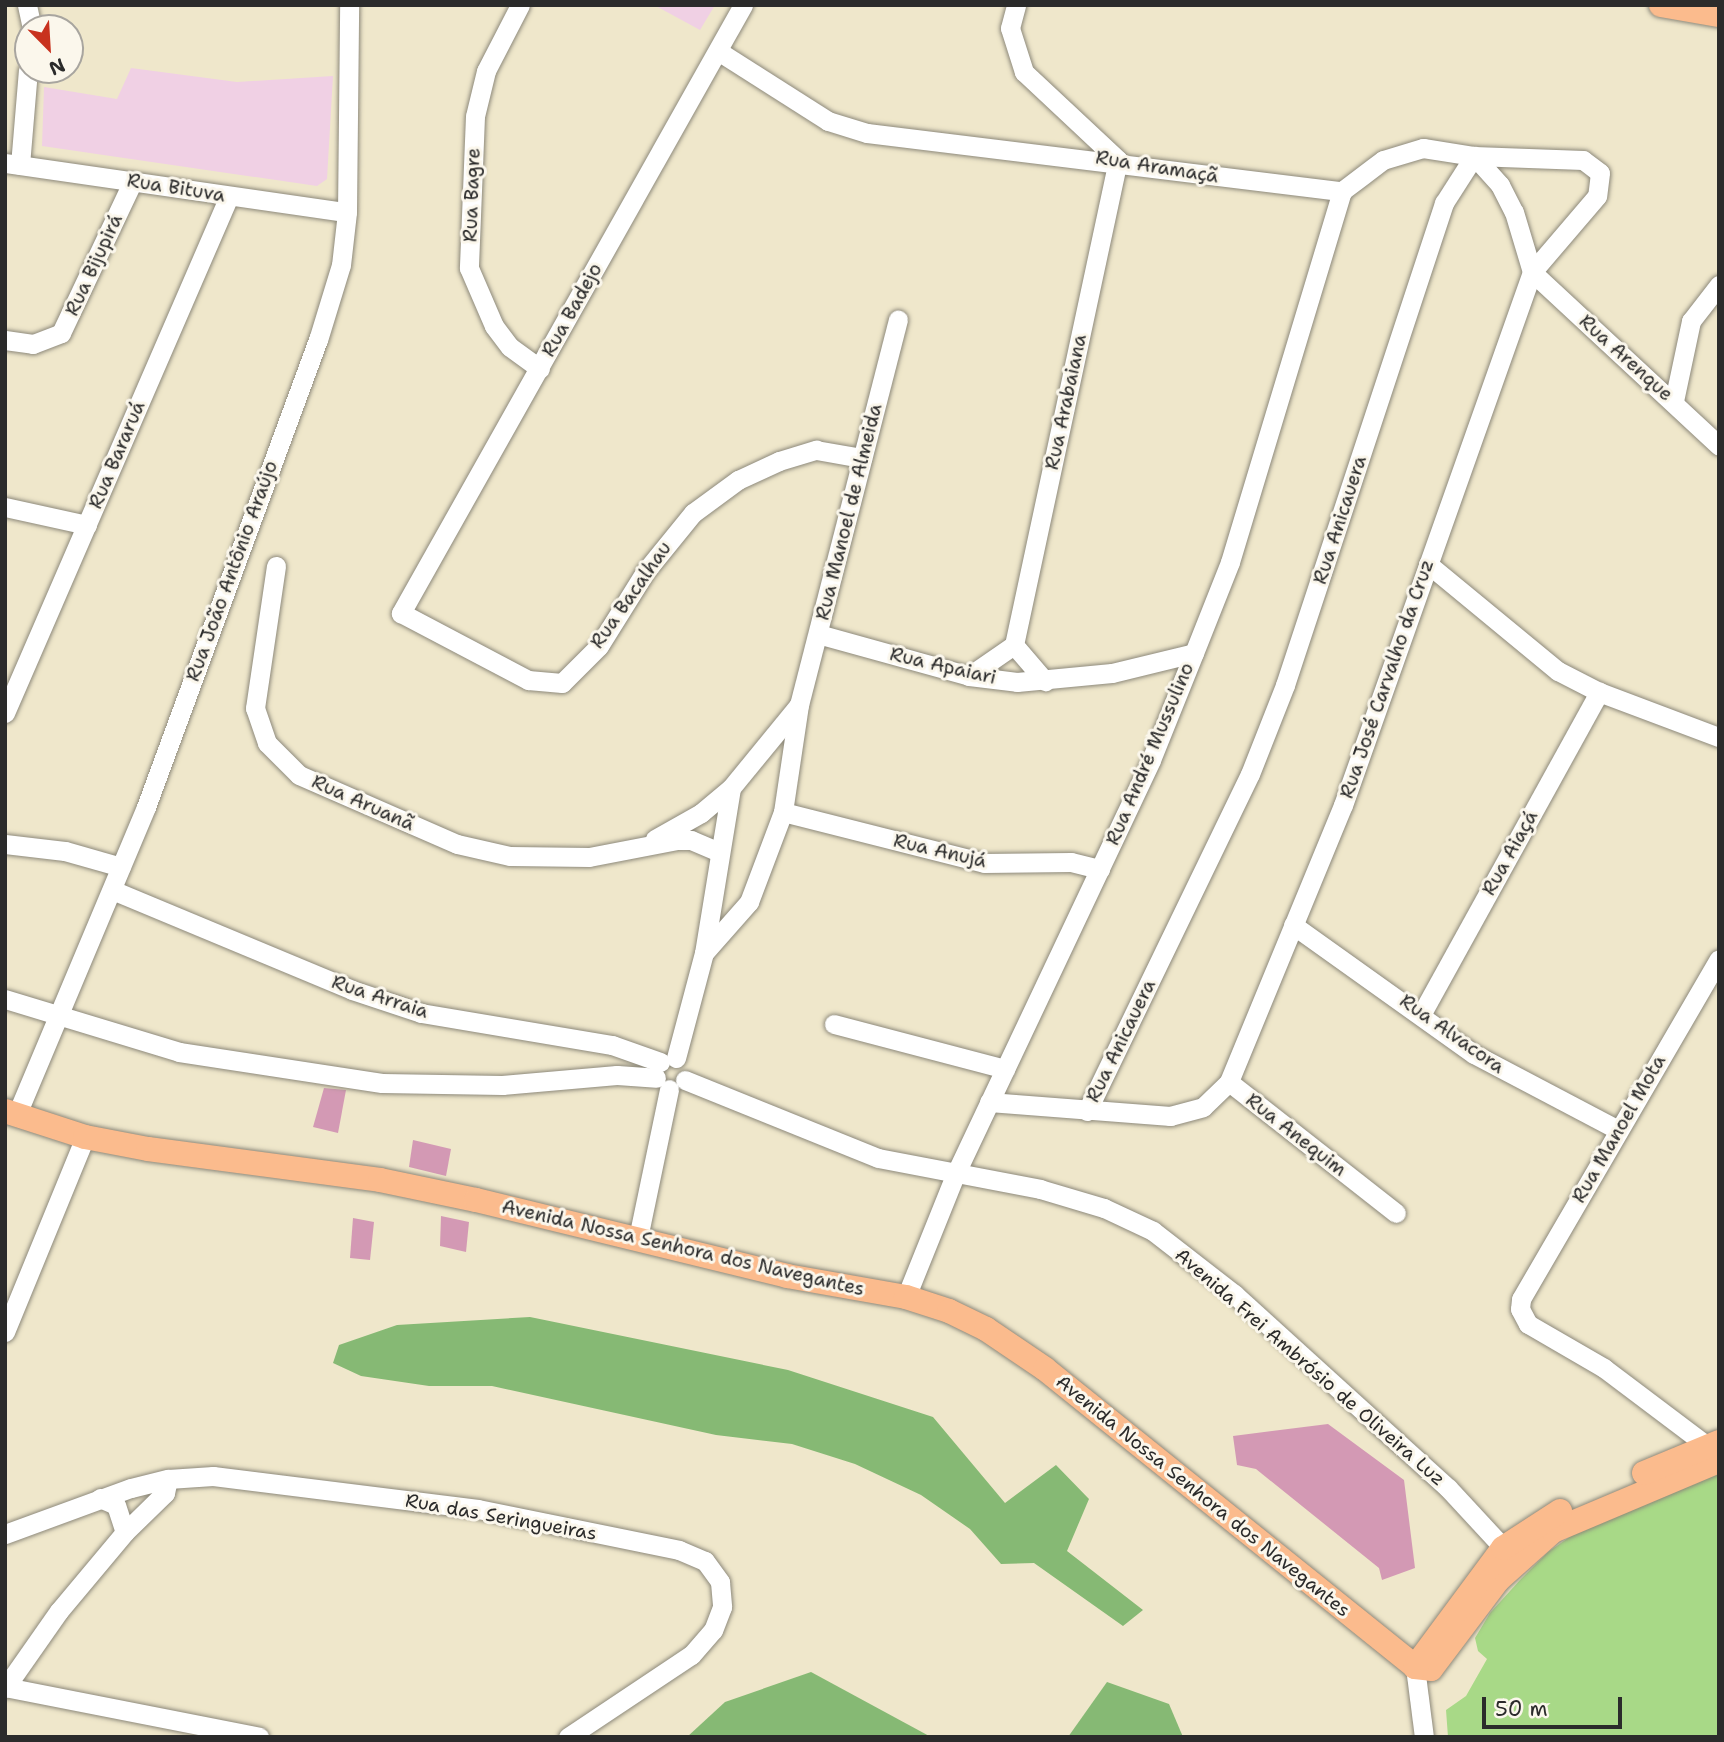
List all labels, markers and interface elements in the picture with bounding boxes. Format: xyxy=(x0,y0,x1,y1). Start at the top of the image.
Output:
north arrow xyxy=(14,14,84,84)
text: N xyxy=(45,52,69,81)
street label: Rua Aramaçã xyxy=(1094,146,1220,188)
street label: Rua Bagre xyxy=(459,147,485,243)
street label: Rua Bituva xyxy=(125,169,227,207)
street label: Rua Bijupirá xyxy=(61,211,127,319)
street label: Rua Badejo xyxy=(537,259,607,361)
street label: Rua Arenque xyxy=(1574,310,1678,406)
street label: Rua Arabaiana xyxy=(1041,332,1091,472)
street label: Rua Bararuá xyxy=(84,398,150,512)
street label: Rua Manoel de Almeida xyxy=(811,402,887,622)
street label: Rua Anicauera xyxy=(1309,453,1371,587)
street label: Rua João Antônio Araújo xyxy=(181,458,283,684)
street label: Rua Bacalhau xyxy=(586,537,676,653)
street label: Rua José Carvalho da Cruz xyxy=(1335,557,1439,801)
street label: Rua Apaiari xyxy=(888,643,998,689)
street label: Rua André Mussulino xyxy=(1101,659,1199,849)
street label: Rua Aruanã xyxy=(308,770,418,836)
street label: Rua Aiaçá xyxy=(1477,807,1543,899)
street label: Rua Anujá xyxy=(891,829,989,873)
street label: Rua Arraia xyxy=(329,971,431,1023)
street label: Rua Anicauera xyxy=(1081,976,1161,1106)
street label: Rua Alvacora xyxy=(1395,990,1509,1078)
street label: Rua Manoel Mota xyxy=(1567,1051,1671,1207)
street label: Rua Anequim xyxy=(1241,1089,1351,1181)
street label: Avenida Nossa Senhora dos Navegantes xyxy=(500,1195,866,1301)
street label: Avenida Frei Ambrósio de Oliveira Luz xyxy=(1170,1244,1450,1490)
street label: Avenida Nossa Senhora dos Navegantes xyxy=(1052,1370,1354,1622)
street label: Rua das Seringueiras xyxy=(404,1489,598,1545)
scale bar xyxy=(1486,1682,1626,1726)
text: 50 m xyxy=(1495,1695,1548,1723)

